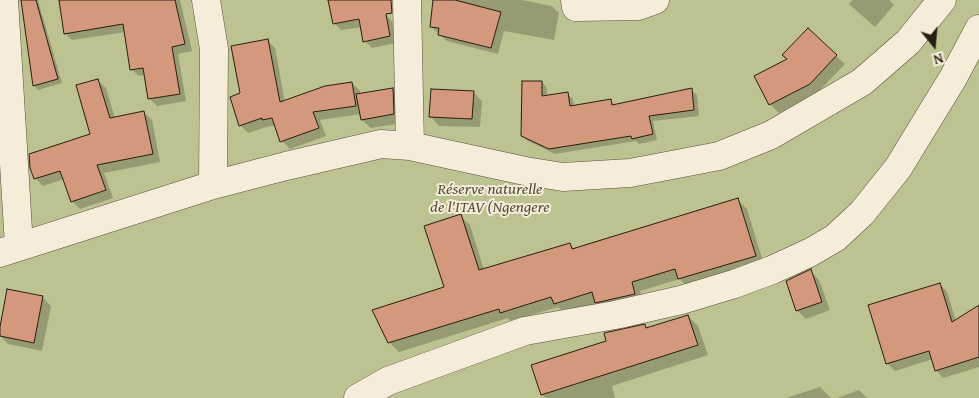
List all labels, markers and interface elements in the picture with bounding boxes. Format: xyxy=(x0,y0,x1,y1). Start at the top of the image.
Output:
north arrow xyxy=(909,20,959,70)
text: N xyxy=(931,48,946,70)
park label: Réserve naturelle de l'ITAV (Ngengere xyxy=(430,180,550,218)

